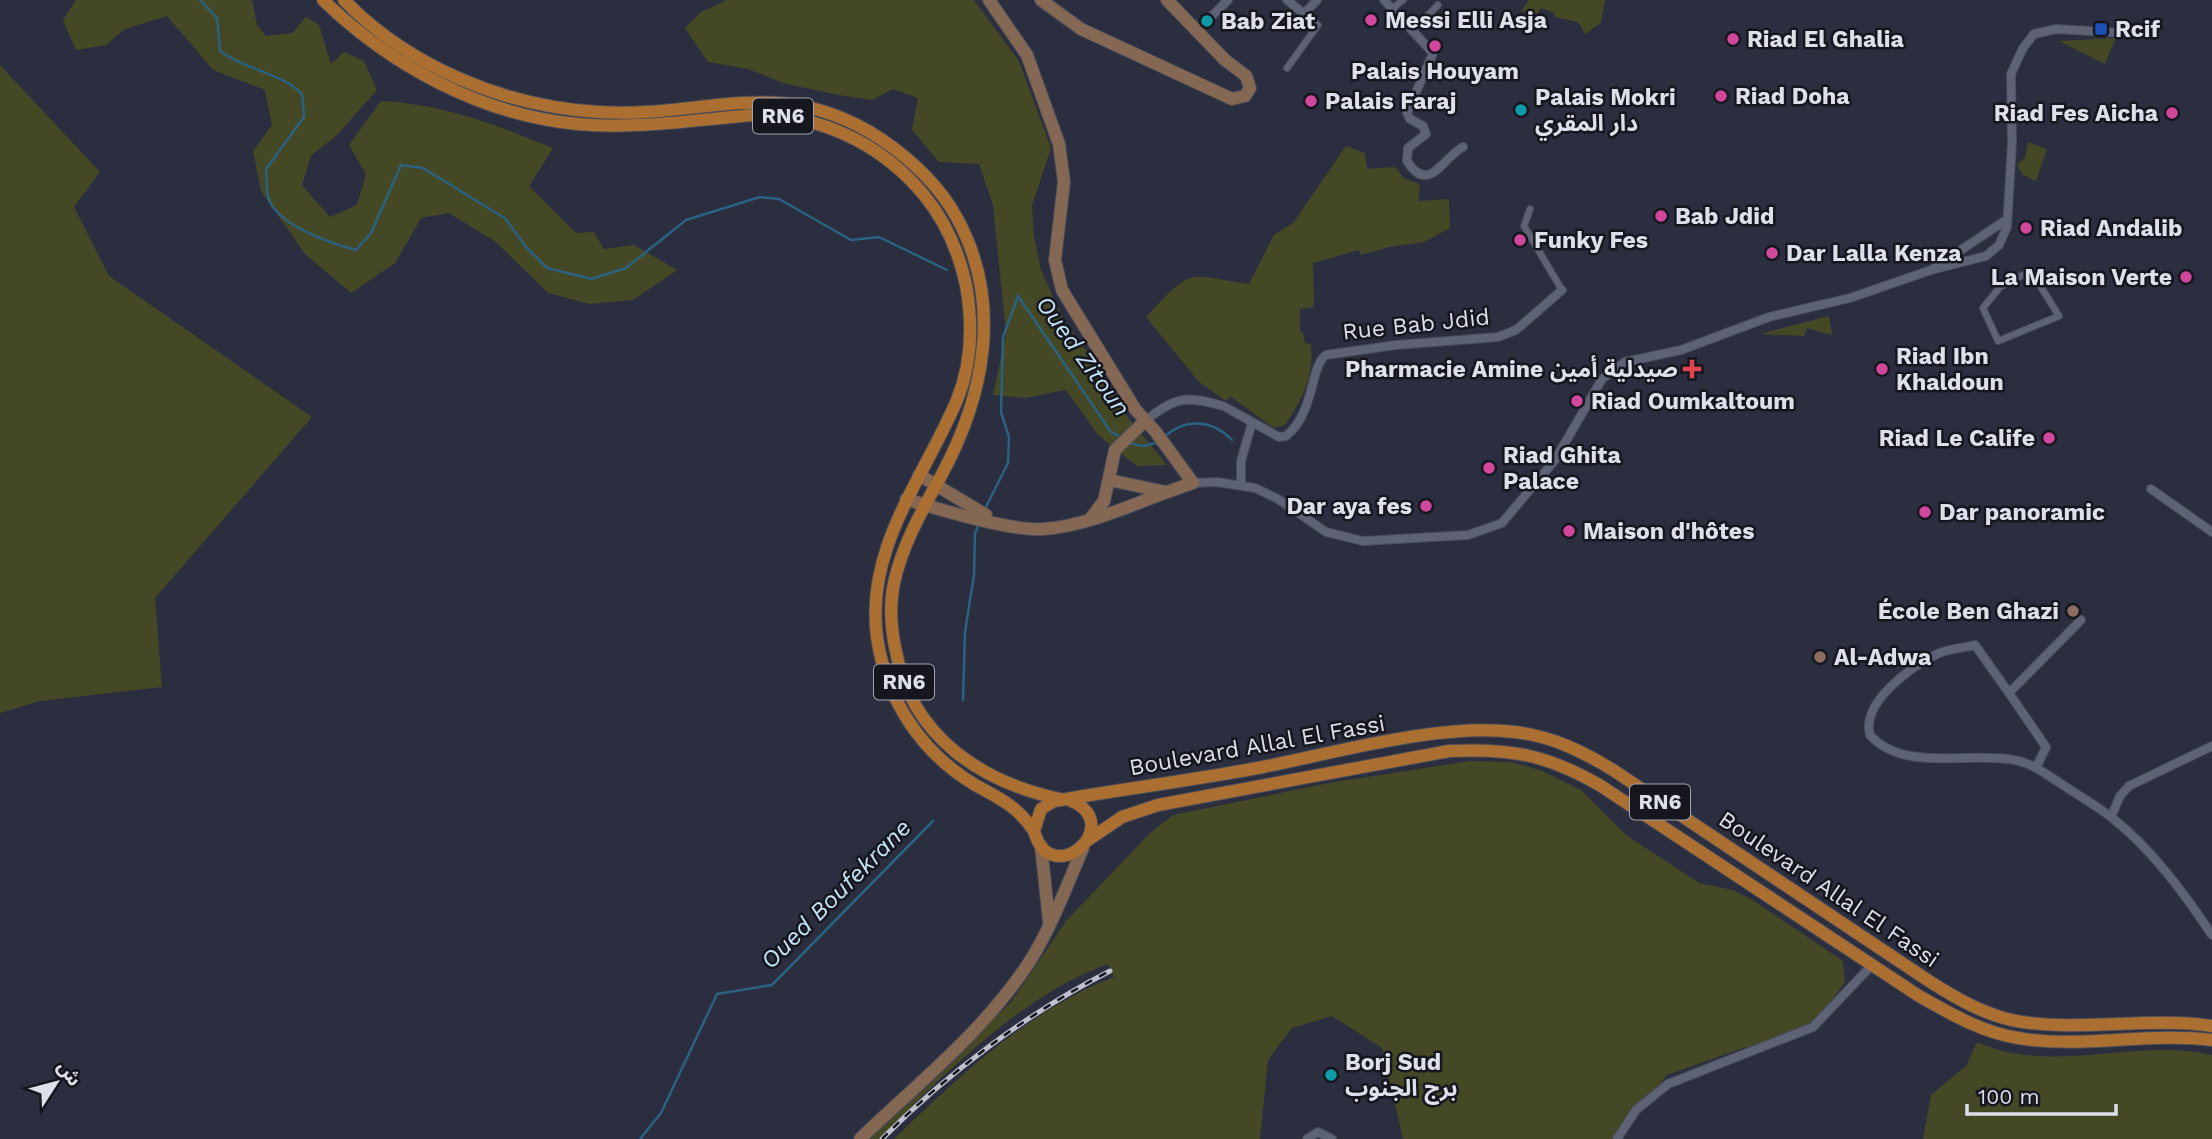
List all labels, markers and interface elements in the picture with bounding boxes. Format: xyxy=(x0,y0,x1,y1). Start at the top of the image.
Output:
place label: Messi Elli Asja xyxy=(1385,7,1548,34)
place label: Bab Ziat xyxy=(1221,8,1315,35)
marker: Messi Elli Asja xyxy=(1363,12,1379,28)
marker: Bab Ziat xyxy=(1199,13,1215,29)
place label: Rcif xyxy=(2115,16,2160,43)
marker: Rcif xyxy=(2093,21,2109,37)
place label: Riad El Ghalia xyxy=(1747,26,1904,53)
marker: Riad El Ghalia xyxy=(1725,31,1741,47)
marker: Palais Houyam xyxy=(1427,38,1443,54)
place label: Palais Houyam xyxy=(1351,58,1519,85)
place label: Riad Doha xyxy=(1735,83,1850,110)
place label: Palais Mokri دار المقري xyxy=(1535,84,1676,141)
place label: Palais Faraj xyxy=(1325,88,1456,115)
marker: Riad Doha xyxy=(1713,88,1729,104)
marker: Palais Faraj xyxy=(1303,93,1319,109)
road number: RN6 xyxy=(753,99,813,134)
place label: Riad Fes Aicha xyxy=(1994,100,2159,127)
marker: Palais Mokri دار المقري xyxy=(1513,102,1529,118)
marker: Riad Fes Aicha xyxy=(2164,105,2180,121)
place label: Bab Jdid xyxy=(1675,203,1774,230)
marker: Bab Jdid xyxy=(1653,208,1669,224)
place label: Riad Andalib xyxy=(2040,215,2182,242)
marker: Riad Andalib xyxy=(2018,220,2034,236)
place label: Funky Fes xyxy=(1534,227,1648,254)
marker: Funky Fes xyxy=(1512,232,1528,248)
place label: Dar Lalla Kenza xyxy=(1786,240,1962,267)
marker: Dar Lalla Kenza xyxy=(1764,245,1780,261)
place label: La Maison Verte xyxy=(1991,264,2172,291)
marker: La Maison Verte xyxy=(2178,269,2194,285)
water label: Oued Zitoun xyxy=(1030,291,1136,421)
street label: Rue Bab Jdid xyxy=(1341,303,1491,346)
place label: Riad Ibn Khaldoun xyxy=(1896,343,2004,396)
place label: Pharmacie Amine صيدلية أمين xyxy=(1345,355,1678,383)
marker: Pharmacie Amine صيدلية أمين xyxy=(1684,361,1700,377)
marker: Riad Ibn Khaldoun xyxy=(1874,361,1890,377)
place label: Riad Oumkaltoum xyxy=(1591,388,1795,415)
marker: Riad Oumkaltoum xyxy=(1569,393,1585,409)
place label: Riad Le Calife xyxy=(1879,425,2035,452)
marker: Riad Le Calife xyxy=(2041,430,2057,446)
place label: Riad Ghita Palace xyxy=(1503,442,1622,495)
marker: Riad Ghita Palace xyxy=(1481,460,1497,476)
place label: Dar aya fes xyxy=(1286,493,1412,520)
marker: Dar aya fes xyxy=(1418,498,1434,514)
place label: Dar panoramic xyxy=(1939,499,2105,526)
marker: Dar panoramic xyxy=(1917,504,1933,520)
place label: Maison d'hôtes xyxy=(1583,518,1754,545)
marker: Maison d'hôtes xyxy=(1561,523,1577,539)
place label: École Ben Ghazi xyxy=(1878,598,2059,625)
marker: École Ben Ghazi xyxy=(2065,603,2081,619)
place label: Al-Adwa xyxy=(1834,644,1932,671)
marker: Al-Adwa xyxy=(1812,649,1828,665)
road number: RN6 xyxy=(874,664,934,700)
street label: Boulevard Allal El Fassi xyxy=(1127,710,1387,781)
road number: RN6 xyxy=(1630,784,1690,820)
street label: Boulevard Allal El Fassi xyxy=(1714,806,1944,973)
water label: Oued Boufekrane xyxy=(755,813,917,975)
north arrow xyxy=(21,1048,91,1118)
place label: Borj Sud برج الجنوب xyxy=(1345,1049,1458,1105)
text: ش xyxy=(52,1056,86,1091)
marker: Borj Sud برج الجنوب xyxy=(1323,1067,1339,1083)
scale bar xyxy=(1967,1072,2116,1116)
text: 100 m xyxy=(1978,1084,2040,1109)

